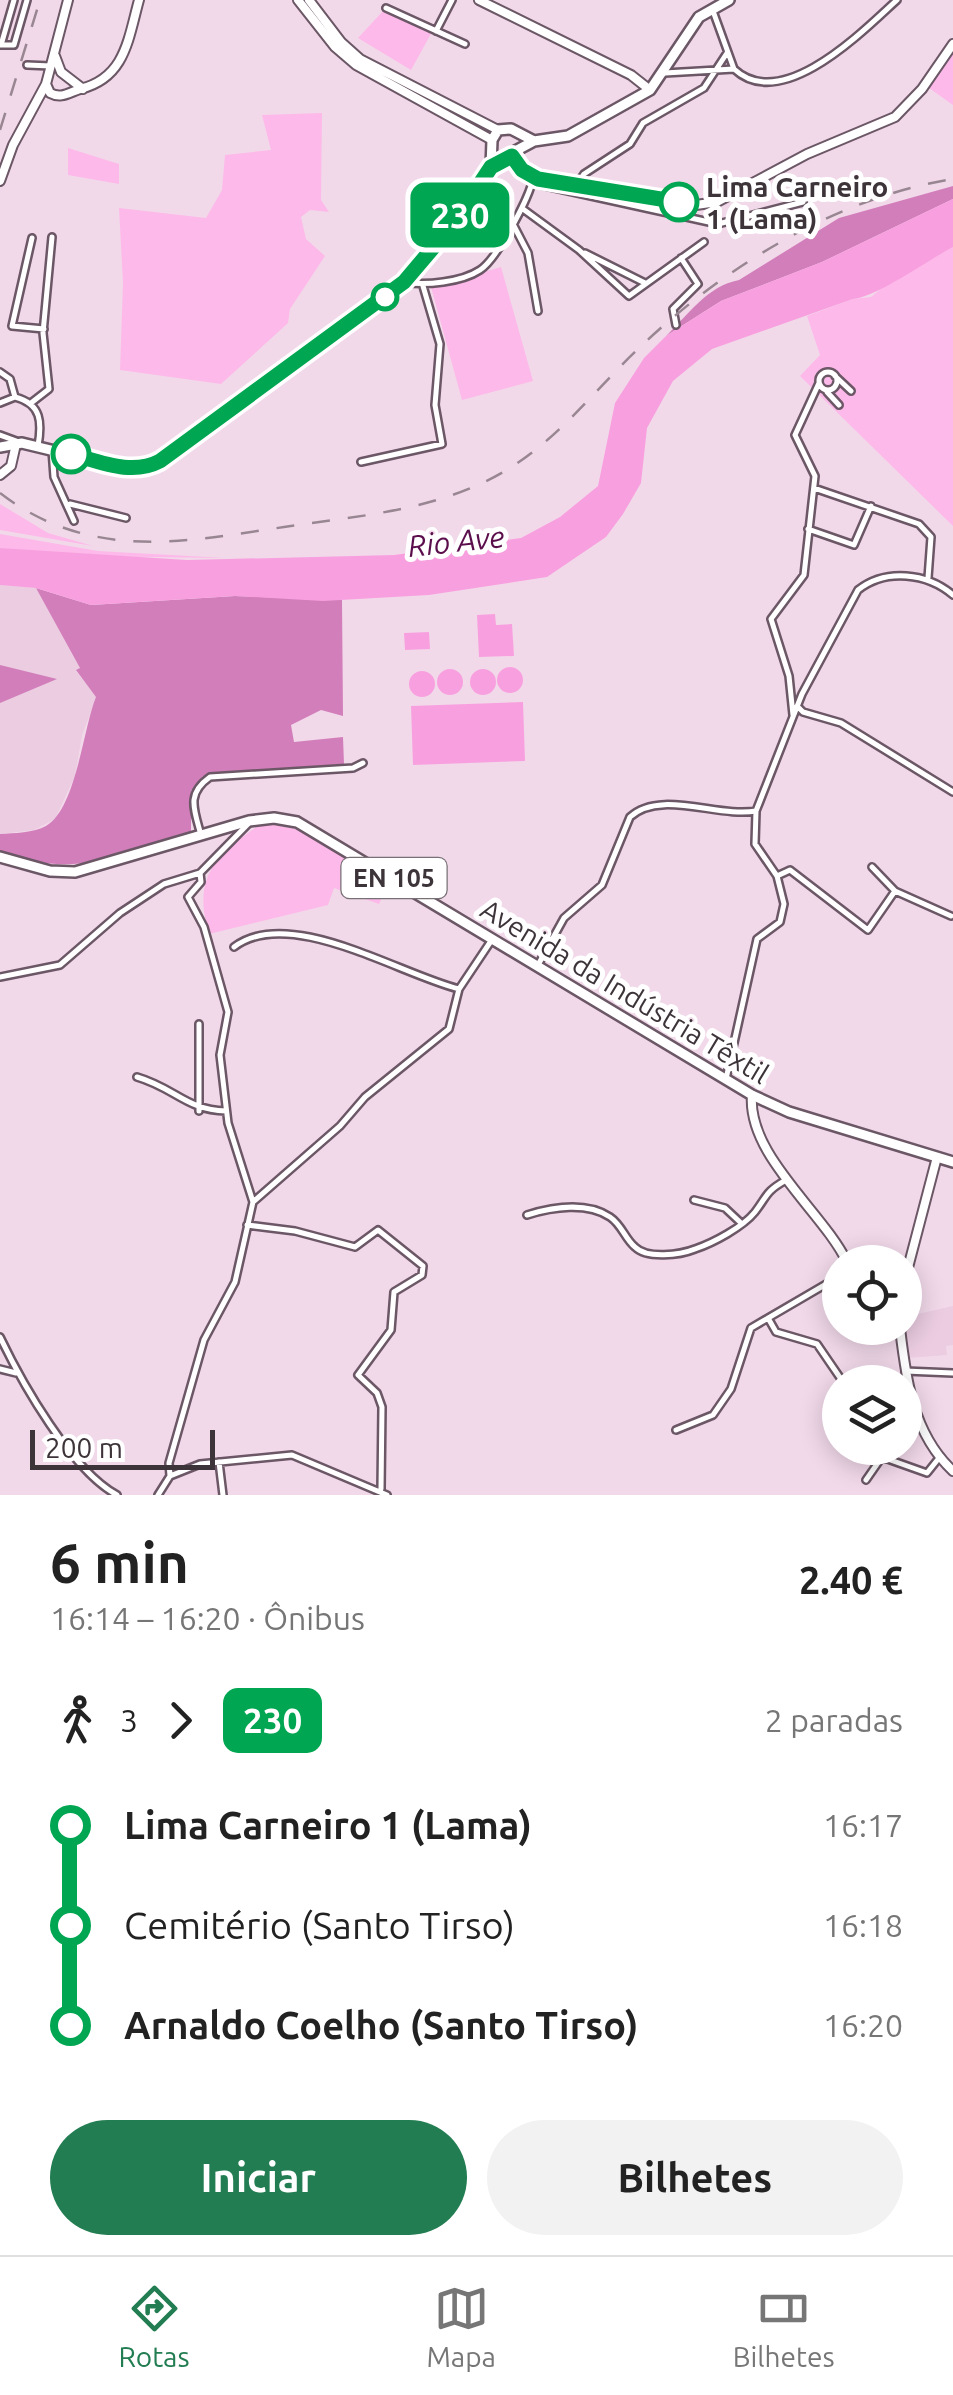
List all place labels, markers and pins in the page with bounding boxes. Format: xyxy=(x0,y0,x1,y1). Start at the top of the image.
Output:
place label: Lima Carneiro 1 (Lama) xyxy=(706,171,888,235)
marker: Lima Carneiro 1 (Lama) xyxy=(660,183,698,221)
unlabelled marker xyxy=(372,284,398,310)
unlabelled marker xyxy=(52,435,90,473)

